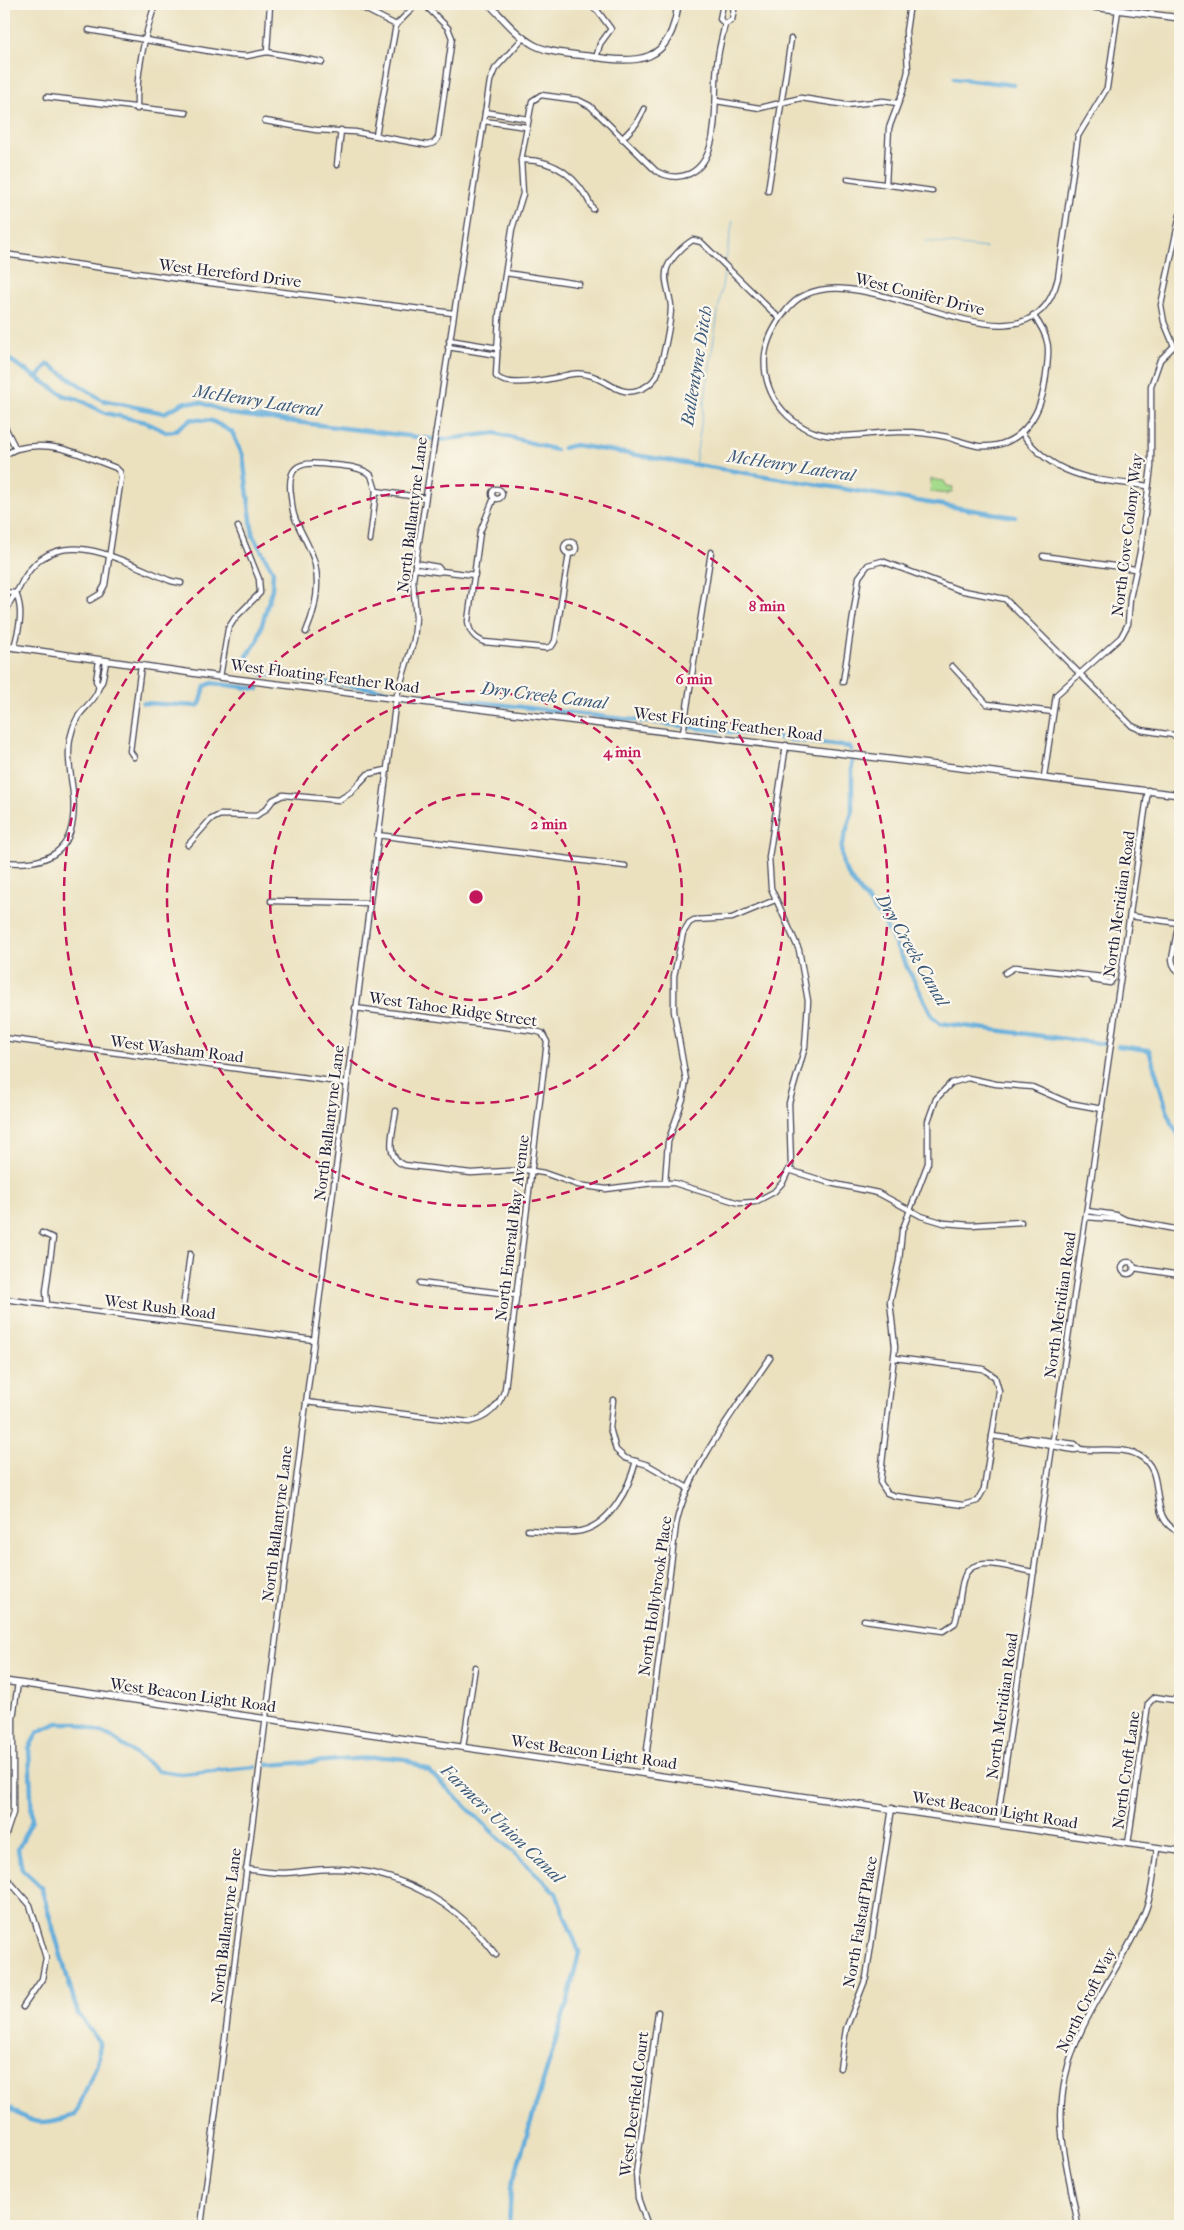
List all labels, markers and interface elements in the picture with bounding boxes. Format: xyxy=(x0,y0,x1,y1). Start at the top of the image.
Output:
street label: West Hereford Drive xyxy=(157,255,302,291)
street label: West Conifer Drive xyxy=(852,268,987,319)
water label: Ballentyne Ditch xyxy=(677,304,717,429)
water label: McHenry Lateral xyxy=(190,380,325,422)
street label: North Ballantyne Lane xyxy=(393,436,431,594)
water label: McHenry Lateral xyxy=(724,445,859,487)
street label: North Cove Colony Way xyxy=(1108,452,1147,618)
text: 8 min xyxy=(749,597,785,615)
street label: West Floating Feather Road xyxy=(229,655,421,697)
text: 6 min xyxy=(676,670,713,688)
water label: Dry Creek Canal xyxy=(479,678,611,714)
street label: West Floating Feather Road xyxy=(632,703,824,745)
text: 4 min xyxy=(602,743,641,761)
text: 2 min xyxy=(531,815,568,833)
street label: North Meridian Road xyxy=(1099,829,1139,979)
centre of rings xyxy=(467,888,485,906)
water label: Dry Creek Canal xyxy=(871,889,954,1012)
street label: West Tahoe Ridge Street xyxy=(367,988,539,1030)
street label: West Washam Road xyxy=(108,1031,245,1067)
street label: North Ballantyne Lane xyxy=(310,1044,348,1202)
street label: North Emerald Bay Avenue xyxy=(491,1134,533,1322)
street label: North Meridian Road xyxy=(1040,1230,1080,1380)
street label: West Rush Road xyxy=(102,1291,217,1323)
street label: North Ballantyne Lane xyxy=(258,1445,296,1603)
street label: North Hollybrook Place xyxy=(634,1515,676,1677)
street label: North Meridian Road xyxy=(982,1631,1022,1781)
street label: West Beacon Light Road xyxy=(108,1674,278,1716)
street label: North Croft Lane xyxy=(1108,1710,1144,1830)
street label: West Beacon Light Road xyxy=(509,1731,679,1773)
water label: Farmers Union Canal xyxy=(436,1759,570,1890)
street label: West Beacon Light Road xyxy=(910,1787,1080,1833)
street label: North Ballantyne Lane xyxy=(207,1847,245,2005)
street label: North Falstaff Place xyxy=(839,1855,881,1989)
street label: North Croft Way xyxy=(1052,1944,1120,2056)
street label: West Deerfield Court xyxy=(616,2030,652,2179)

